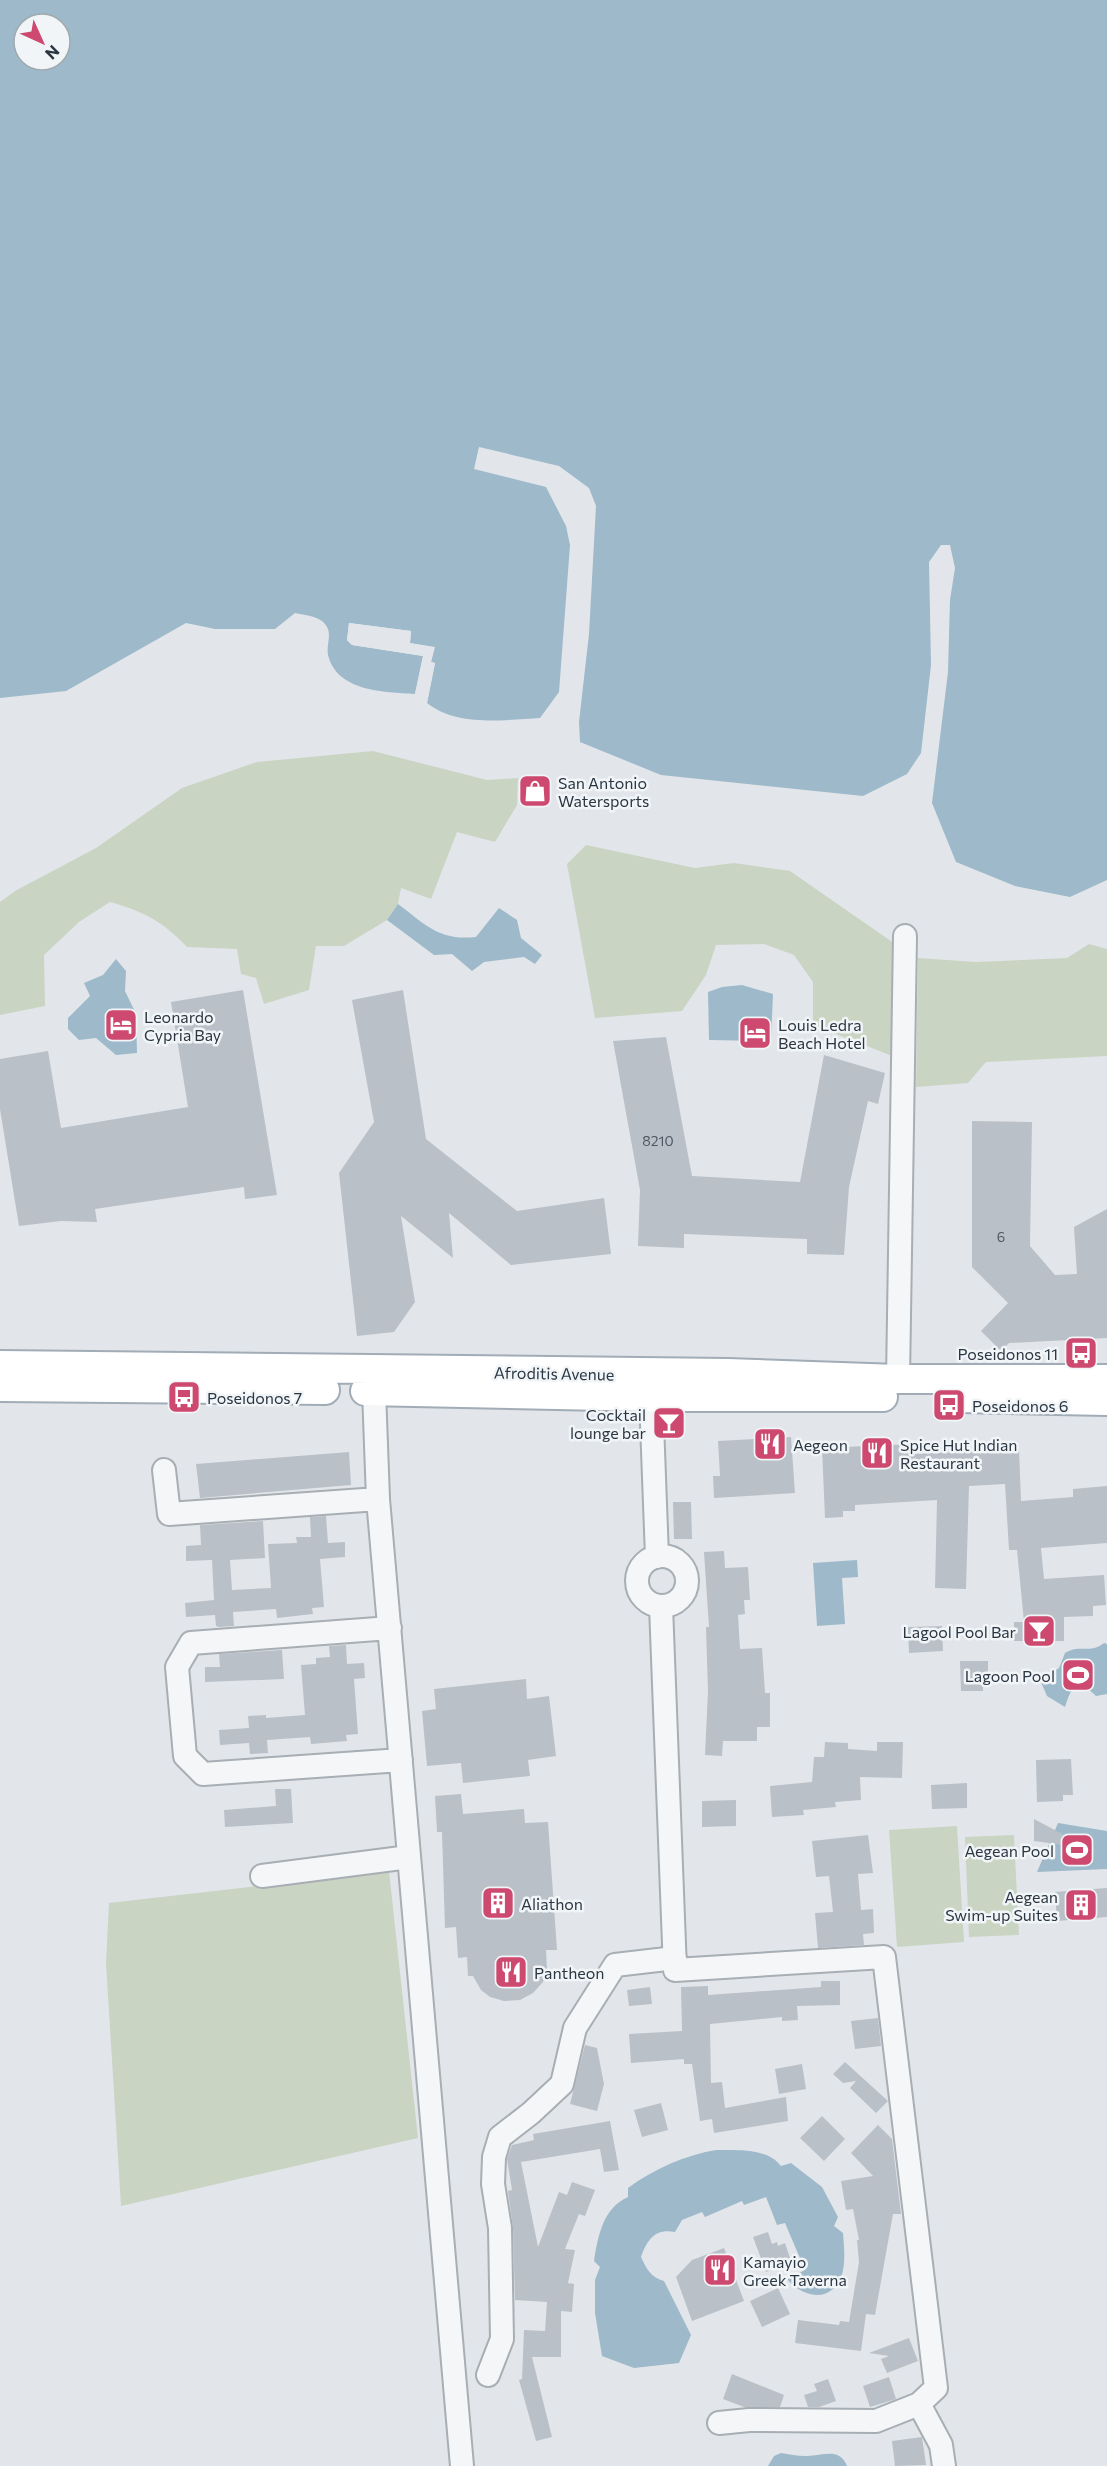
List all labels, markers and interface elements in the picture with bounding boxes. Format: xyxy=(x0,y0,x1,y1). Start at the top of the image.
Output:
north arrow xyxy=(12,12,72,72)
text: N xyxy=(42,42,64,64)
shop icon: San Antonio Watersports xyxy=(517,773,553,809)
place label: San Antonio Watersports xyxy=(558,773,649,810)
hotel icon: Leonardo Cypria Bay xyxy=(103,1007,139,1043)
place label: Leonardo Cypria Bay xyxy=(144,1007,221,1044)
hotel icon: Louis Ledra Beach Hotel xyxy=(737,1015,773,1051)
place label: Louis Ledra Beach Hotel xyxy=(778,1015,866,1052)
house number: 8210 xyxy=(642,1132,674,1149)
house number: 6 xyxy=(997,1228,1005,1245)
bus stop icon: Poseidonos 11 xyxy=(1063,1335,1099,1371)
place label: Poseidonos 11 xyxy=(958,1344,1058,1363)
street label: Afroditis Avenue xyxy=(494,1362,614,1384)
bus stop icon: Poseidonos 7 xyxy=(166,1379,202,1415)
bus stop icon: Poseidonos 6 xyxy=(931,1387,967,1423)
place label: Poseidonos 7 xyxy=(207,1388,302,1407)
place label: Poseidonos 6 xyxy=(972,1396,1068,1415)
place label: Cocktail lounge bar xyxy=(570,1405,647,1442)
bar icon: Cocktail lounge bar xyxy=(651,1405,687,1441)
restaurant icon: Aegeon xyxy=(752,1426,788,1462)
place label: Aegeon xyxy=(793,1435,848,1454)
restaurant icon: Spice Hut Indian Restaurant xyxy=(859,1435,895,1471)
place label: Spice Hut Indian Restaurant xyxy=(900,1435,1017,1472)
bar icon: Lagool Pool Bar xyxy=(1021,1613,1057,1649)
place label: Lagool Pool Bar xyxy=(903,1622,1017,1641)
sports icon: Lagoon Pool xyxy=(1060,1657,1096,1693)
place label: Lagoon Pool xyxy=(965,1666,1055,1685)
sports icon: Aegean Pool xyxy=(1059,1832,1095,1868)
place label: Aegean Pool xyxy=(964,1841,1054,1860)
building icon: Aliathon xyxy=(480,1885,516,1921)
place label: Aegean Swim-up Suites xyxy=(945,1887,1058,1924)
building icon: Aegean Swim-up Suites xyxy=(1063,1887,1099,1923)
place label: Aliathon xyxy=(521,1894,583,1913)
restaurant icon: Pantheon xyxy=(493,1954,529,1990)
place label: Pantheon xyxy=(534,1963,604,1982)
restaurant icon: Kamayio Greek Taverna xyxy=(702,2252,738,2288)
place label: Kamayio Greek Taverna xyxy=(743,2252,847,2289)

